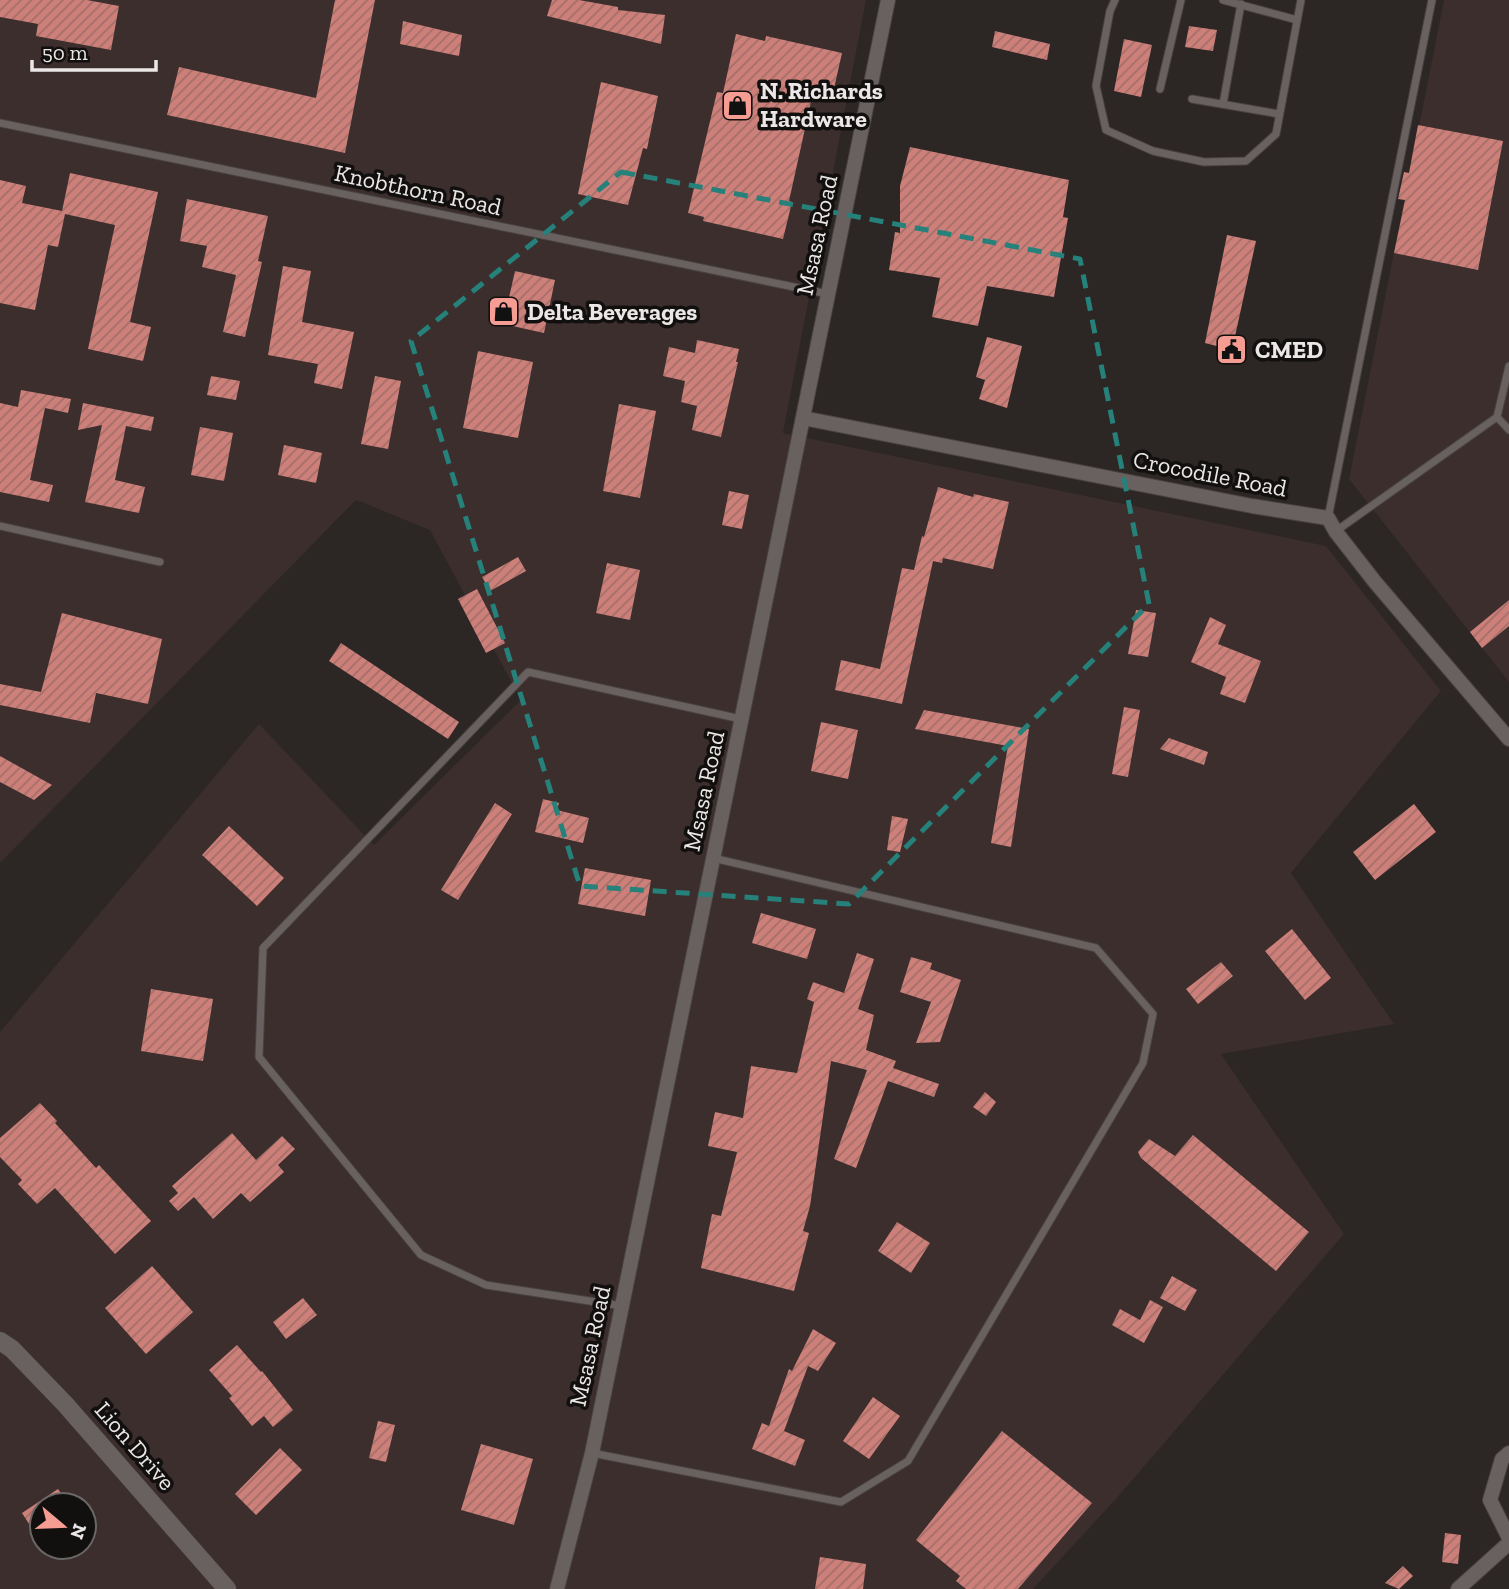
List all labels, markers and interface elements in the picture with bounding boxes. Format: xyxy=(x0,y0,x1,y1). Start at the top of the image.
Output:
scale bar xyxy=(32,28,156,72)
text: 50 m xyxy=(42,40,88,65)
place label: N. Richards Hardware xyxy=(760,76,883,133)
shop icon: N. Richards Hardware xyxy=(720,88,754,122)
street label: Knobthorn Road xyxy=(332,158,504,221)
street label: Msasa Road xyxy=(790,172,843,298)
shop icon: Delta Beverages xyxy=(487,295,521,329)
place label: Delta Beverages xyxy=(527,297,697,326)
public building icon: CMED xyxy=(1215,333,1249,367)
place label: CMED xyxy=(1255,335,1323,364)
street label: Crocodile Road xyxy=(1131,444,1289,503)
street label: Msasa Road xyxy=(677,728,730,854)
street label: Msasa Road xyxy=(563,1283,616,1409)
street label: Lion Drive xyxy=(89,1395,182,1496)
north arrow xyxy=(28,1491,98,1561)
text: N xyxy=(65,1521,92,1542)

